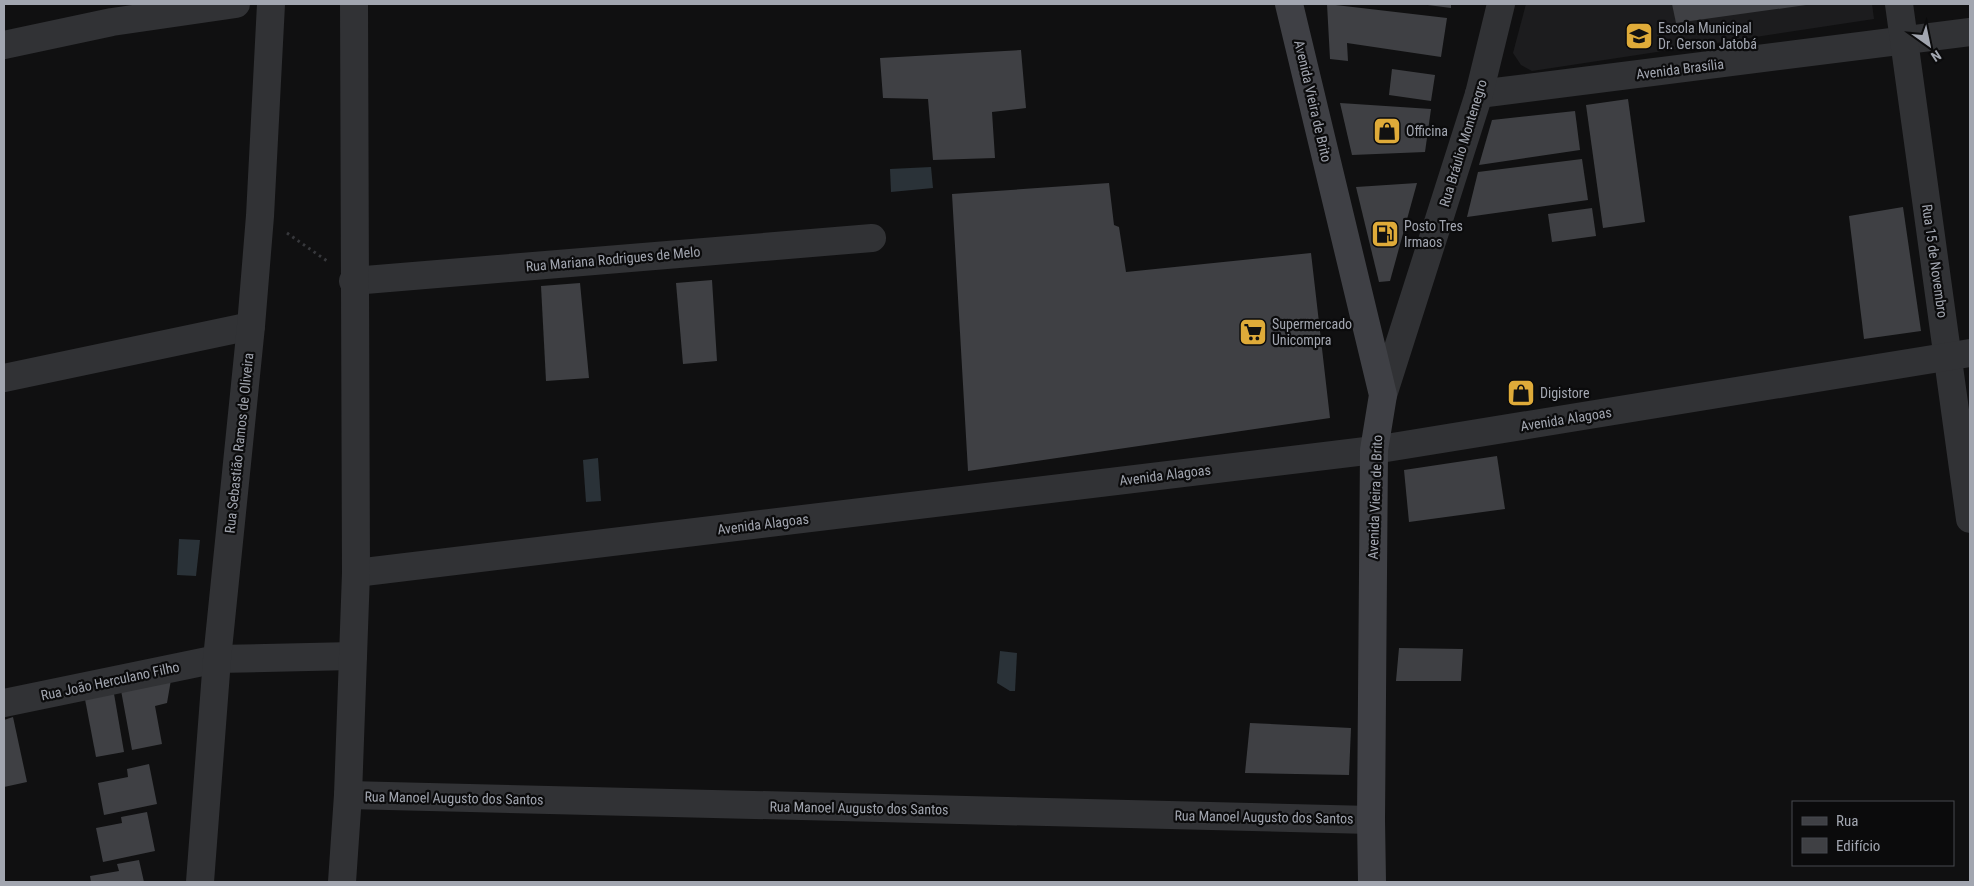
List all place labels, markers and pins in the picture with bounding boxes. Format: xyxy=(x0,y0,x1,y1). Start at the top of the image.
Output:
place label: Escola Municipal Dr. Gerson Jatobá xyxy=(1658,20,1757,52)
school or university icon: Escola Municipal Dr. Gerson Jatobá xyxy=(1624,21,1654,51)
shop icon: Officina xyxy=(1372,116,1402,146)
place label: Officina xyxy=(1406,123,1448,139)
place label: Posto Tres Irmaos xyxy=(1404,218,1463,250)
fuel station icon: Posto Tres Irmaos xyxy=(1370,219,1400,249)
place label: Supermercado Unicompra xyxy=(1272,316,1352,348)
supermarket icon: Supermercado Unicompra xyxy=(1238,317,1268,347)
shop icon: Digistore xyxy=(1506,378,1536,408)
place label: Digistore xyxy=(1540,385,1590,401)

